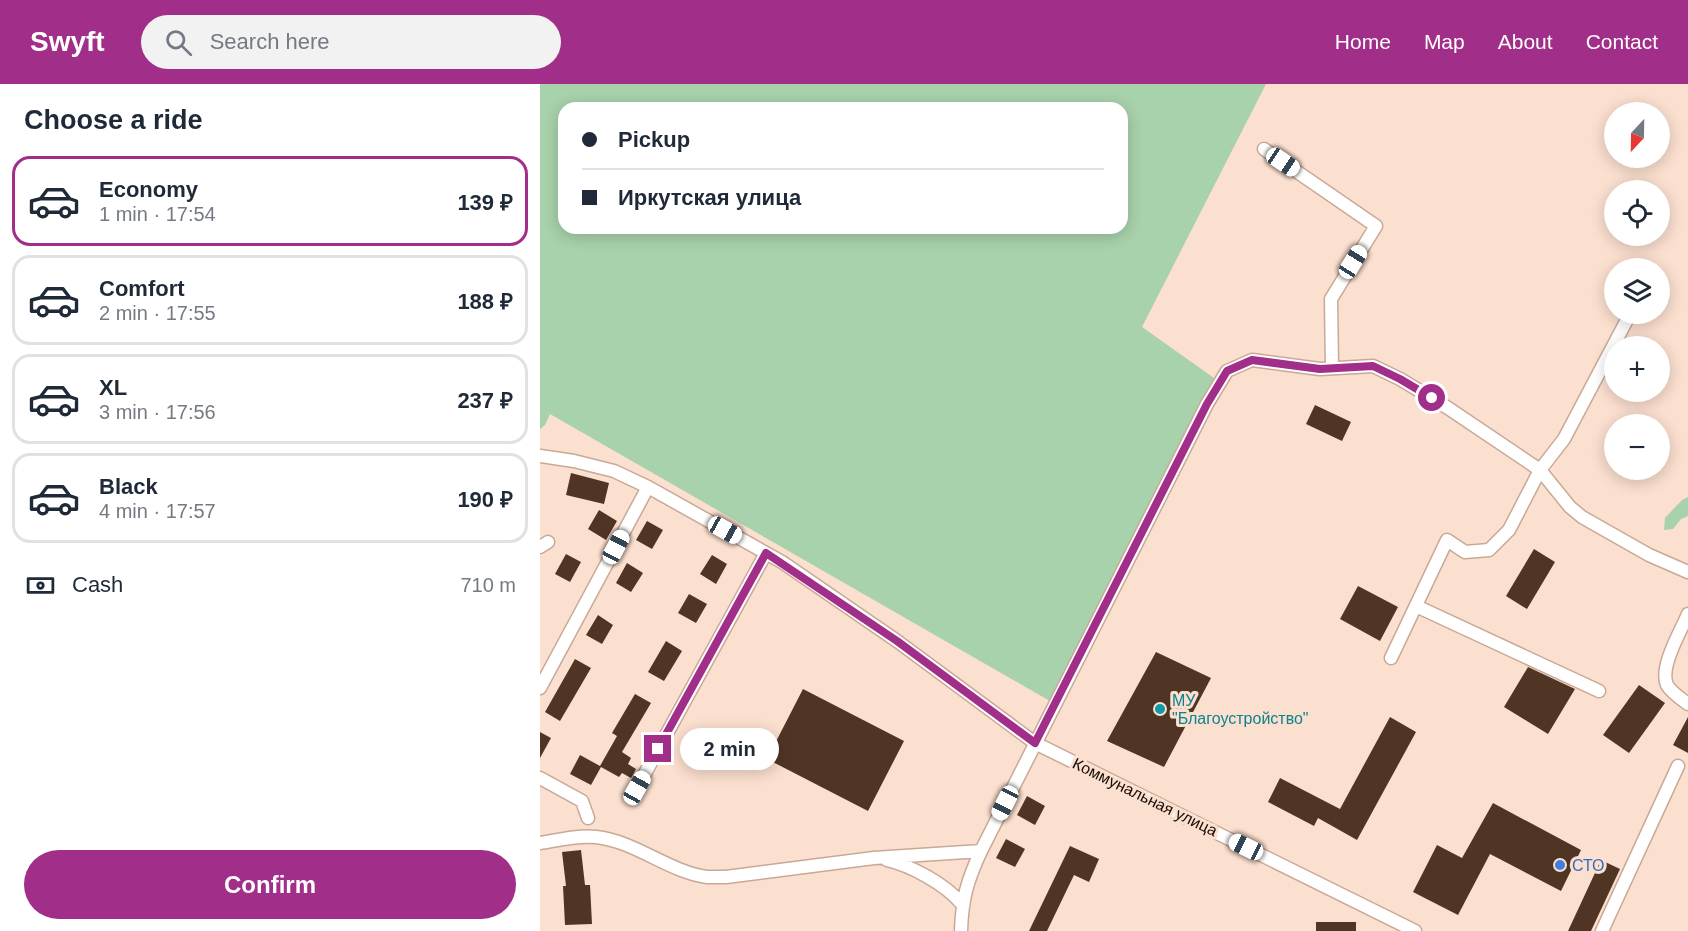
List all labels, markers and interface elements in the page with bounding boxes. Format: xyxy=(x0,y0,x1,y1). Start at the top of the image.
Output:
search box xyxy=(141,15,561,69)
text: Swyft xyxy=(30,26,105,57)
icon: search xyxy=(162,26,195,59)
text: Search here xyxy=(210,29,330,54)
text: Home xyxy=(1335,30,1391,53)
text: Map xyxy=(1424,30,1465,53)
text: About xyxy=(1498,30,1553,53)
text: Contact xyxy=(1586,30,1658,53)
north arrow xyxy=(1604,102,1670,168)
map controls xyxy=(1604,102,1670,480)
text: Choose a ride xyxy=(24,105,203,135)
text: Pickup xyxy=(618,127,690,152)
car xyxy=(1263,144,1303,180)
icon: car xyxy=(27,174,81,228)
text: Economy xyxy=(99,177,198,202)
button: locate xyxy=(1604,180,1670,246)
text: Иркутская улица xyxy=(618,185,801,210)
text: 139 ₽ xyxy=(457,190,513,215)
text: 1 min · 17:54 xyxy=(99,203,216,225)
car xyxy=(1336,242,1370,282)
button: layers xyxy=(1604,258,1670,324)
icon: car xyxy=(27,273,81,327)
text: Comfort xyxy=(99,276,185,301)
text: 188 ₽ xyxy=(457,289,513,314)
text: 2 min · 17:55 xyxy=(99,302,216,324)
button: + xyxy=(1604,336,1670,402)
icon: car xyxy=(27,372,81,426)
text: XL xyxy=(99,375,127,400)
route start xyxy=(1418,384,1445,411)
text: 237 ₽ xyxy=(457,388,513,413)
text: 3 min · 17:56 xyxy=(99,401,216,423)
button: − xyxy=(1604,414,1670,480)
icon: car xyxy=(27,471,81,525)
text: Black xyxy=(99,474,158,499)
text: 190 ₽ xyxy=(457,487,513,512)
text: 4 min · 17:57 xyxy=(99,500,216,522)
car xyxy=(705,513,745,547)
car xyxy=(600,527,632,567)
icon: cash xyxy=(24,569,57,602)
text: Cash xyxy=(72,572,123,597)
text: 710 m xyxy=(460,574,516,596)
place label: МУ "Благоустройство" xyxy=(1172,692,1309,727)
marker: МУ "Благоустройство" xyxy=(1153,702,1167,716)
callout: 2 min xyxy=(679,728,778,770)
route end xyxy=(644,735,671,762)
text: 2 min xyxy=(703,738,756,760)
street label: Коммунальная улица xyxy=(1070,755,1220,839)
car xyxy=(620,768,654,808)
car xyxy=(989,783,1021,823)
car xyxy=(1226,831,1266,863)
button: Confirm xyxy=(24,850,516,919)
place label: СТО xyxy=(1572,857,1605,874)
marker: СТО xyxy=(1553,858,1567,872)

